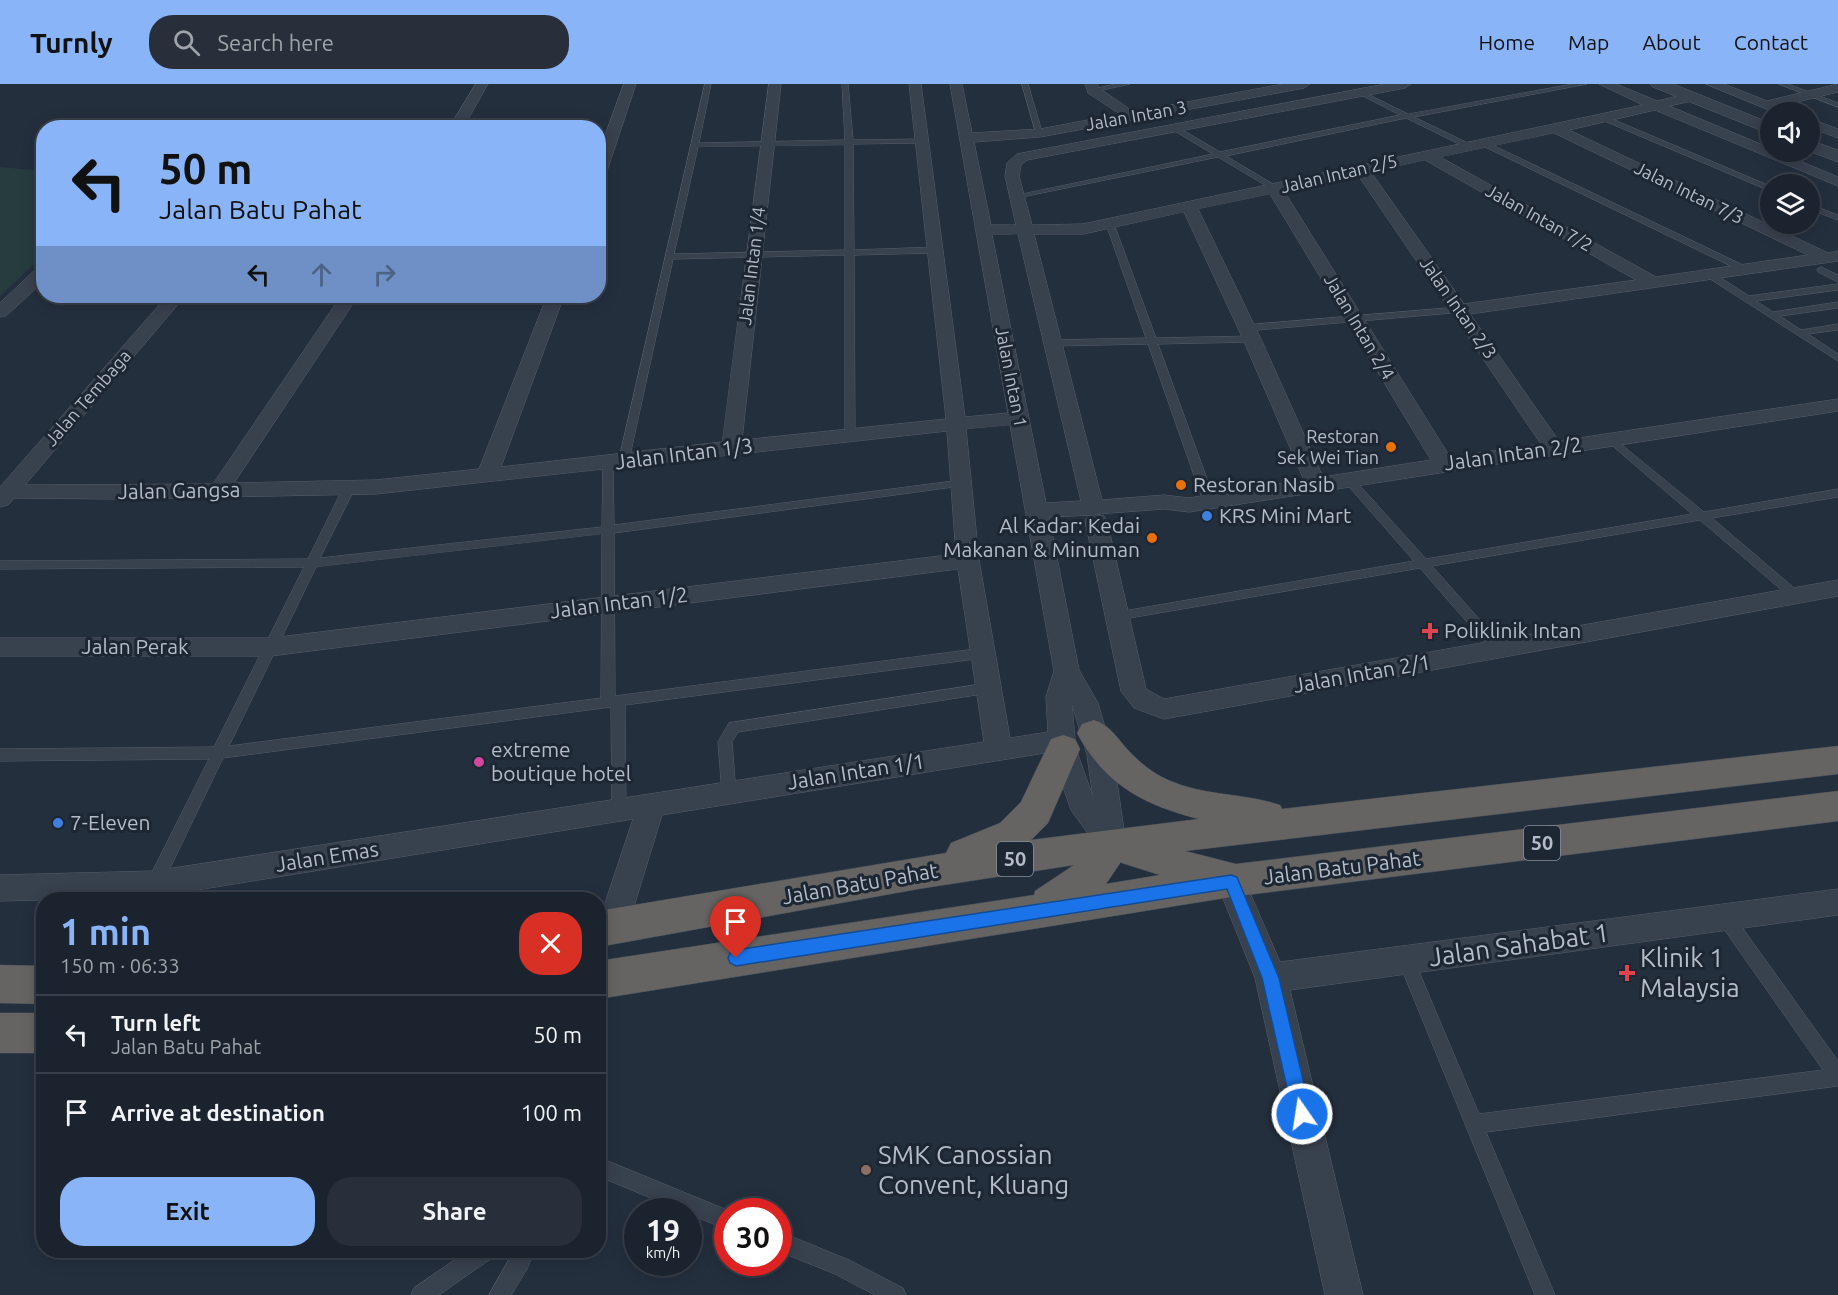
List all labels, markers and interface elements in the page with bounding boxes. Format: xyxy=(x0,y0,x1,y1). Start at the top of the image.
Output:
search box xyxy=(149,15,569,69)
icon: search xyxy=(170,26,203,59)
text: Turnly xyxy=(30,27,113,58)
text: Search here xyxy=(218,30,334,55)
text: Home xyxy=(1478,30,1535,54)
text: Map xyxy=(1568,30,1609,54)
text: About xyxy=(1642,30,1701,54)
text: Contact xyxy=(1734,30,1808,54)
street label: Jalan Intan 3 xyxy=(1084,96,1188,134)
map controls xyxy=(1760,102,1820,234)
button: sound xyxy=(1760,102,1820,162)
icon: left xyxy=(60,144,138,222)
text: 50 m xyxy=(159,145,253,192)
street label: Jalan Intan 2/5 xyxy=(1279,150,1399,196)
street label: Jalan Intan 7/3 xyxy=(1632,157,1747,227)
button: layers xyxy=(1760,174,1820,234)
street label: Jalan Intan 7/2 xyxy=(1483,180,1596,255)
text: Jalan Batu Pahat xyxy=(159,194,362,224)
street label: Jalan Intan 1/4 xyxy=(734,206,768,326)
street label: Jalan Intan 2/3 xyxy=(1416,253,1501,362)
icon: left xyxy=(242,258,275,291)
icon: ahead xyxy=(305,258,338,291)
icon: right xyxy=(368,258,401,291)
street label: Jalan Intan 2/4 xyxy=(1321,270,1399,383)
street label: Jalan Intan 1 xyxy=(992,325,1032,429)
street label: Jalan Tembaga xyxy=(40,345,134,449)
place label: Restoran Sek Wei Tian xyxy=(1277,426,1379,467)
street label: Jalan Intan 2/2 xyxy=(1442,431,1583,475)
street label: Jalan Intan 1/3 xyxy=(614,433,754,473)
marker: Restoran Sek Wei Tian xyxy=(1384,440,1398,454)
place label: Restoran Nasib xyxy=(1193,472,1335,496)
street label: Jalan Gangsa xyxy=(117,477,241,503)
marker: Restoran Nasib xyxy=(1174,478,1188,492)
place label: KRS Mini Mart xyxy=(1219,503,1351,527)
marker: KRS Mini Mart xyxy=(1200,509,1214,523)
place label: Al Kadar: Kedai Makanan & Minuman xyxy=(943,513,1140,561)
marker: Al Kadar: Kedai Makanan & Minuman xyxy=(1145,531,1159,545)
street label: Jalan Intan 1/2 xyxy=(549,582,689,622)
place label: Poliklinik Intan xyxy=(1444,618,1581,642)
marker: Poliklinik Intan xyxy=(1421,622,1439,640)
street label: Jalan Perak xyxy=(81,634,189,658)
street label: Jalan Intan 2/1 xyxy=(1291,649,1432,697)
place label: extreme boutique hotel xyxy=(491,737,631,785)
street label: Jalan Intan 1/1 xyxy=(785,748,926,794)
marker: extreme boutique hotel xyxy=(472,755,486,769)
place label: 7-Eleven xyxy=(70,810,151,834)
marker: 7-Eleven xyxy=(51,816,65,830)
road number: 50 xyxy=(1524,826,1560,860)
street label: Jalan Emas xyxy=(274,836,380,876)
road number: 50 xyxy=(997,842,1033,876)
street label: Jalan Batu Pahat xyxy=(1262,845,1422,889)
street label: Jalan Batu Pahat xyxy=(780,858,940,909)
pin xyxy=(710,896,761,958)
icon: arrive xyxy=(719,905,752,938)
text: 1 min xyxy=(60,911,151,952)
button: close xyxy=(519,912,582,975)
street label: Jalan Sahabat 1 xyxy=(1427,917,1611,972)
place label: Klinik 1 Malaysia xyxy=(1640,943,1740,1002)
text: 150 m · 06:33 xyxy=(60,954,180,977)
marker: Klinik 1 Malaysia xyxy=(1618,964,1636,982)
text: Turn left xyxy=(111,1010,201,1035)
icon: left xyxy=(60,1018,93,1051)
text: 50 m xyxy=(533,1022,582,1047)
text: Jalan Batu Pahat xyxy=(111,1035,261,1058)
position arrow xyxy=(1270,1082,1334,1146)
icon: arrive xyxy=(60,1096,93,1129)
text: Arrive at destination xyxy=(111,1100,325,1125)
text: 100 m xyxy=(521,1100,582,1125)
place label: SMK Canossian Convent, Kluang xyxy=(878,1140,1069,1199)
marker: SMK Canossian Convent, Kluang xyxy=(859,1163,873,1177)
button: Exit xyxy=(60,1177,315,1246)
button: Share xyxy=(327,1177,582,1246)
speed limit sign: 30 xyxy=(714,1198,792,1276)
text: 19 xyxy=(646,1213,680,1247)
text: km/h xyxy=(646,1244,680,1261)

